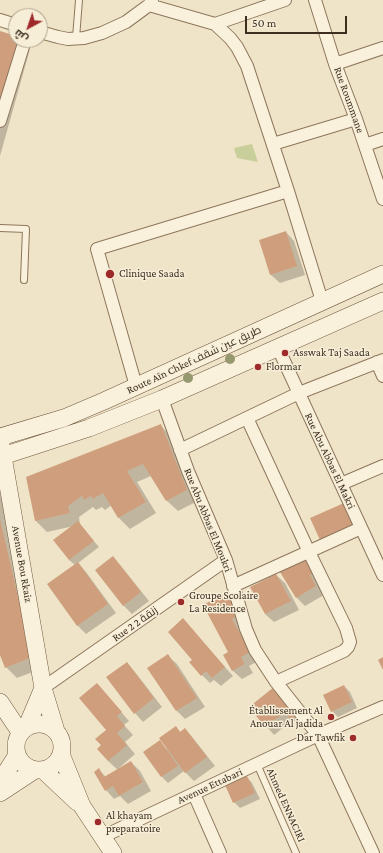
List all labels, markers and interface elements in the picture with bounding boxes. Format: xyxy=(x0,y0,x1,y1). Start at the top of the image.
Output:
north arrow xyxy=(8,8,48,48)
scale bar xyxy=(247,8,349,34)
text: 50 m xyxy=(252,16,276,30)
text: ش xyxy=(12,27,30,46)
street label: Rue Roummane xyxy=(331,65,367,135)
place label: Clinique Saada xyxy=(119,267,185,281)
marker: Clinique Saada xyxy=(104,268,116,280)
street label: Route Aïn Chkef طريق عين شقف xyxy=(125,323,263,397)
place label: Asswak Taj Saada xyxy=(293,346,370,360)
marker: Asswak Taj Saada xyxy=(280,348,290,358)
place label: Flormar xyxy=(266,360,302,374)
marker: Flormar xyxy=(253,362,263,372)
street label: Rue Abu Abbas El Makri xyxy=(302,411,358,511)
street label: Rue Abu Abbas El Moukri xyxy=(181,466,235,574)
street label: Avenue Bou Rkaiz xyxy=(9,525,35,603)
place label: Groupe Scolaire La Residence xyxy=(189,589,258,615)
marker: Groupe Scolaire La Residence xyxy=(176,597,186,607)
street label: Rue 2 زنقة 2 xyxy=(110,604,160,644)
place label: Établissement Al Anouar Al jadida xyxy=(249,704,323,730)
marker: Établissement Al Anouar Al jadida xyxy=(326,712,336,722)
place label: Dar Tawfik xyxy=(297,731,345,745)
marker: Dar Tawfik xyxy=(348,733,358,743)
street label: Avenue Ettabari xyxy=(175,765,245,807)
street label: Ahmed ENNACIRI xyxy=(264,766,308,844)
place label: Al khayam preparatoire xyxy=(106,809,160,835)
marker: Al khayam preparatoire xyxy=(93,817,103,827)

